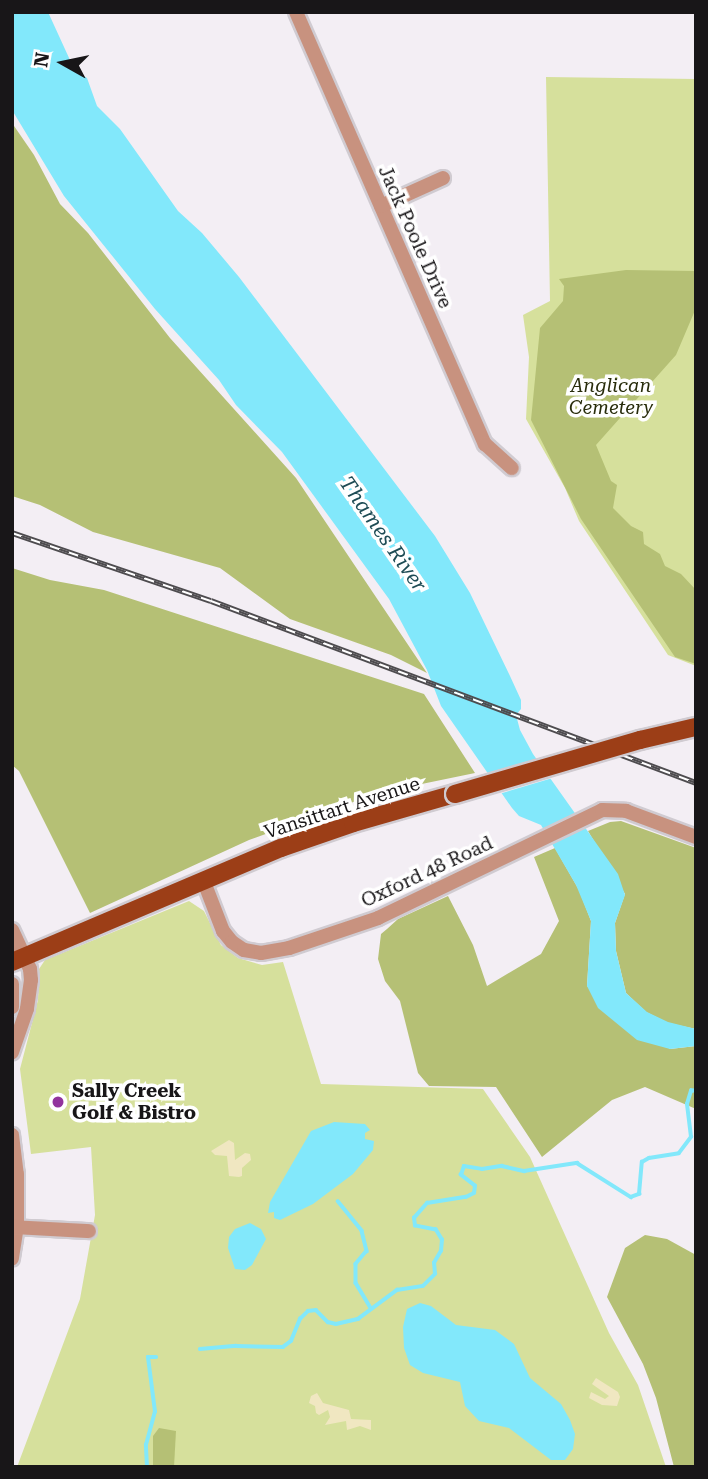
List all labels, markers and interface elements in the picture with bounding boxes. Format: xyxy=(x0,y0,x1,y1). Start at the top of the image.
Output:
north arrow xyxy=(28,28,98,98)
text: N xyxy=(29,51,54,69)
street label: Jack Poole Drive xyxy=(373,162,457,312)
park label: Anglican Cemetery xyxy=(569,375,653,419)
water label: Thames River xyxy=(334,471,432,597)
street label: Vansittart Avenue xyxy=(261,772,423,844)
street label: Oxford 48 Road xyxy=(358,832,496,912)
place label: Sally Creek Golf & Bistro xyxy=(72,1080,196,1124)
marker: Sally Creek Golf & Bistro xyxy=(50,1094,66,1110)

